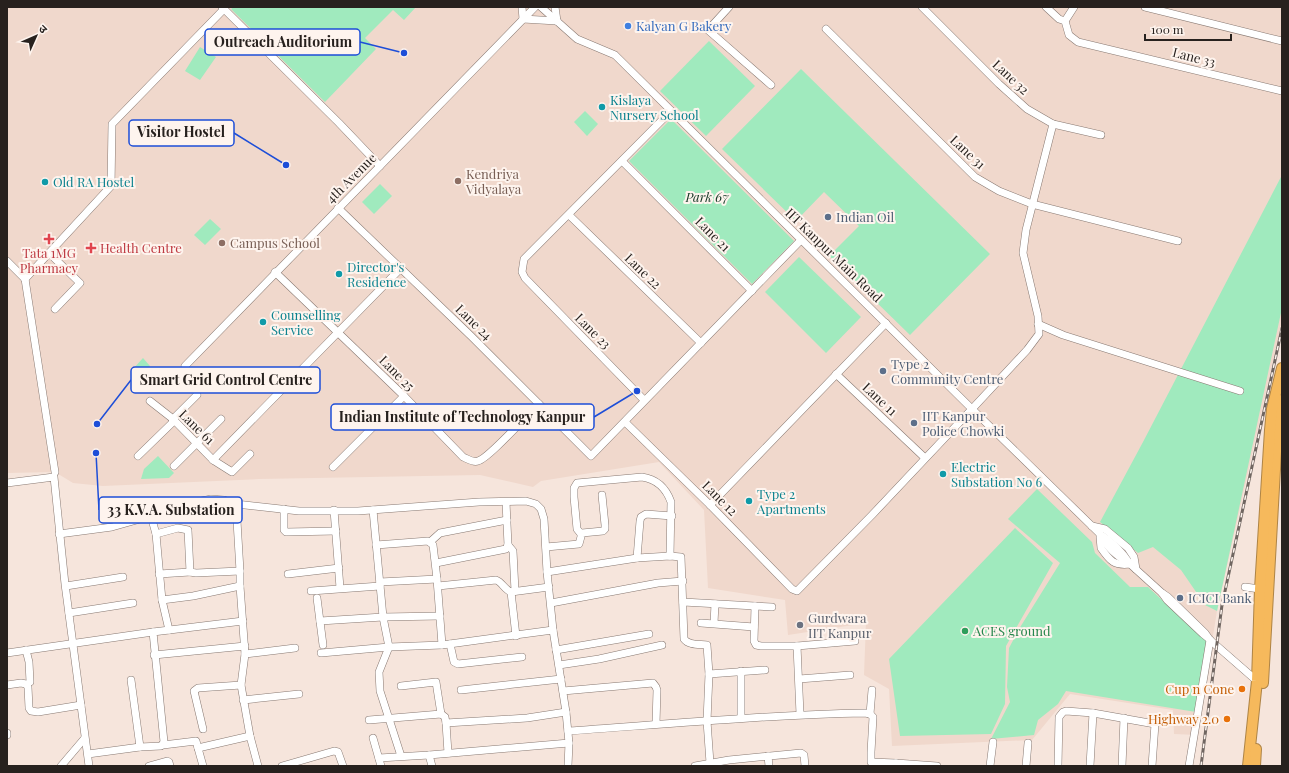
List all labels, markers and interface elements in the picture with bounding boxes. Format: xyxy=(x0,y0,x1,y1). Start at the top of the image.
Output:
north arrow xyxy=(16,16,56,56)
scale bar xyxy=(1145,16,1231,42)
place label: Kalyan G Bakery xyxy=(636,17,732,34)
text: उ xyxy=(36,21,51,37)
marker: Kalyan G Bakery xyxy=(623,21,633,31)
text: 100 m xyxy=(1151,21,1184,37)
callout: Outreach Auditorium xyxy=(205,29,360,55)
text: Outreach Auditorium xyxy=(214,32,353,51)
street label: Lane 33 xyxy=(1171,43,1217,70)
street label: Lane 32 xyxy=(990,55,1033,98)
place label: Kislaya Nursery School xyxy=(610,91,699,123)
marker: Kislaya Nursery School xyxy=(597,102,607,112)
callout: Visitor Hostel xyxy=(129,120,234,146)
text: Visitor Hostel xyxy=(136,122,226,141)
street label: Lane 31 xyxy=(947,131,990,172)
street label: 4th Avenue xyxy=(322,149,380,206)
place label: Kendriya Vidyalaya xyxy=(465,165,522,197)
place label: Old RA Hostel xyxy=(53,173,134,190)
marker: Kendriya Vidyalaya xyxy=(453,176,463,186)
marker: Old RA Hostel xyxy=(40,177,50,187)
park label: Park 67 xyxy=(684,188,730,205)
street label: IIT Kanpur Main Road xyxy=(782,204,887,306)
place label: Indian Oil xyxy=(836,208,894,225)
marker: Indian Oil xyxy=(823,212,833,222)
street label: Lane 21 xyxy=(692,213,735,255)
marker: Tata 1MG Pharmacy xyxy=(44,234,54,244)
place label: Campus School xyxy=(230,234,320,251)
marker: Campus School xyxy=(217,238,227,248)
place label: Health Centre xyxy=(100,239,182,256)
marker: Health Centre xyxy=(85,242,97,254)
place label: Tata 1MG Pharmacy xyxy=(20,244,79,276)
street label: Lane 22 xyxy=(622,249,665,292)
place label: Director's Residence xyxy=(347,258,407,290)
marker: Director's Residence xyxy=(334,269,344,279)
street label: Lane 24 xyxy=(452,300,496,343)
place label: Counselling Service xyxy=(271,306,341,338)
street label: Lane 23 xyxy=(572,309,615,352)
marker: Counselling Service xyxy=(258,317,268,327)
street label: Lane 25 xyxy=(376,351,419,394)
place label: Type 2 Community Centre xyxy=(891,355,1004,387)
marker: Type 2 Community Centre xyxy=(878,366,888,376)
callout: Smart Grid Control Centre xyxy=(131,367,320,393)
text: Smart Grid Control Centre xyxy=(140,370,312,389)
street label: Lane 11 xyxy=(859,378,901,419)
callout: Indian Institute of Technology Kanpur xyxy=(331,404,594,430)
street label: Lane 61 xyxy=(176,406,219,448)
text: Indian Institute of Technology Kanpur xyxy=(339,407,586,426)
place label: IIT Kanpur Police Chowki xyxy=(922,407,1005,439)
marker: IIT Kanpur Police Chowki xyxy=(909,418,919,428)
place label: Electric Substation No 6 xyxy=(951,458,1043,490)
marker: Electric Substation No 6 xyxy=(938,469,948,479)
street label: Lane 12 xyxy=(699,477,741,519)
place label: Type 2 Apartments xyxy=(756,485,826,517)
marker: Type 2 Apartments xyxy=(744,496,754,506)
callout: 33 K.V.A. Substation xyxy=(99,497,242,523)
text: 33 K.V.A. Substation xyxy=(107,500,235,519)
place label: ICICI Bank xyxy=(1188,589,1252,606)
marker: ICICI Bank xyxy=(1175,593,1185,603)
place label: Gurdwara IIT Kanpur xyxy=(808,609,872,641)
marker: Gurdwara IIT Kanpur xyxy=(795,620,805,630)
place label: ACES ground xyxy=(972,622,1051,639)
marker: ACES ground xyxy=(960,626,970,636)
place label: Cup n Cone xyxy=(1165,680,1234,697)
marker: Cup n Cone xyxy=(1237,684,1247,694)
place label: Highway 2.0 xyxy=(1148,710,1219,727)
marker: Highway 2.0 xyxy=(1222,714,1232,724)

